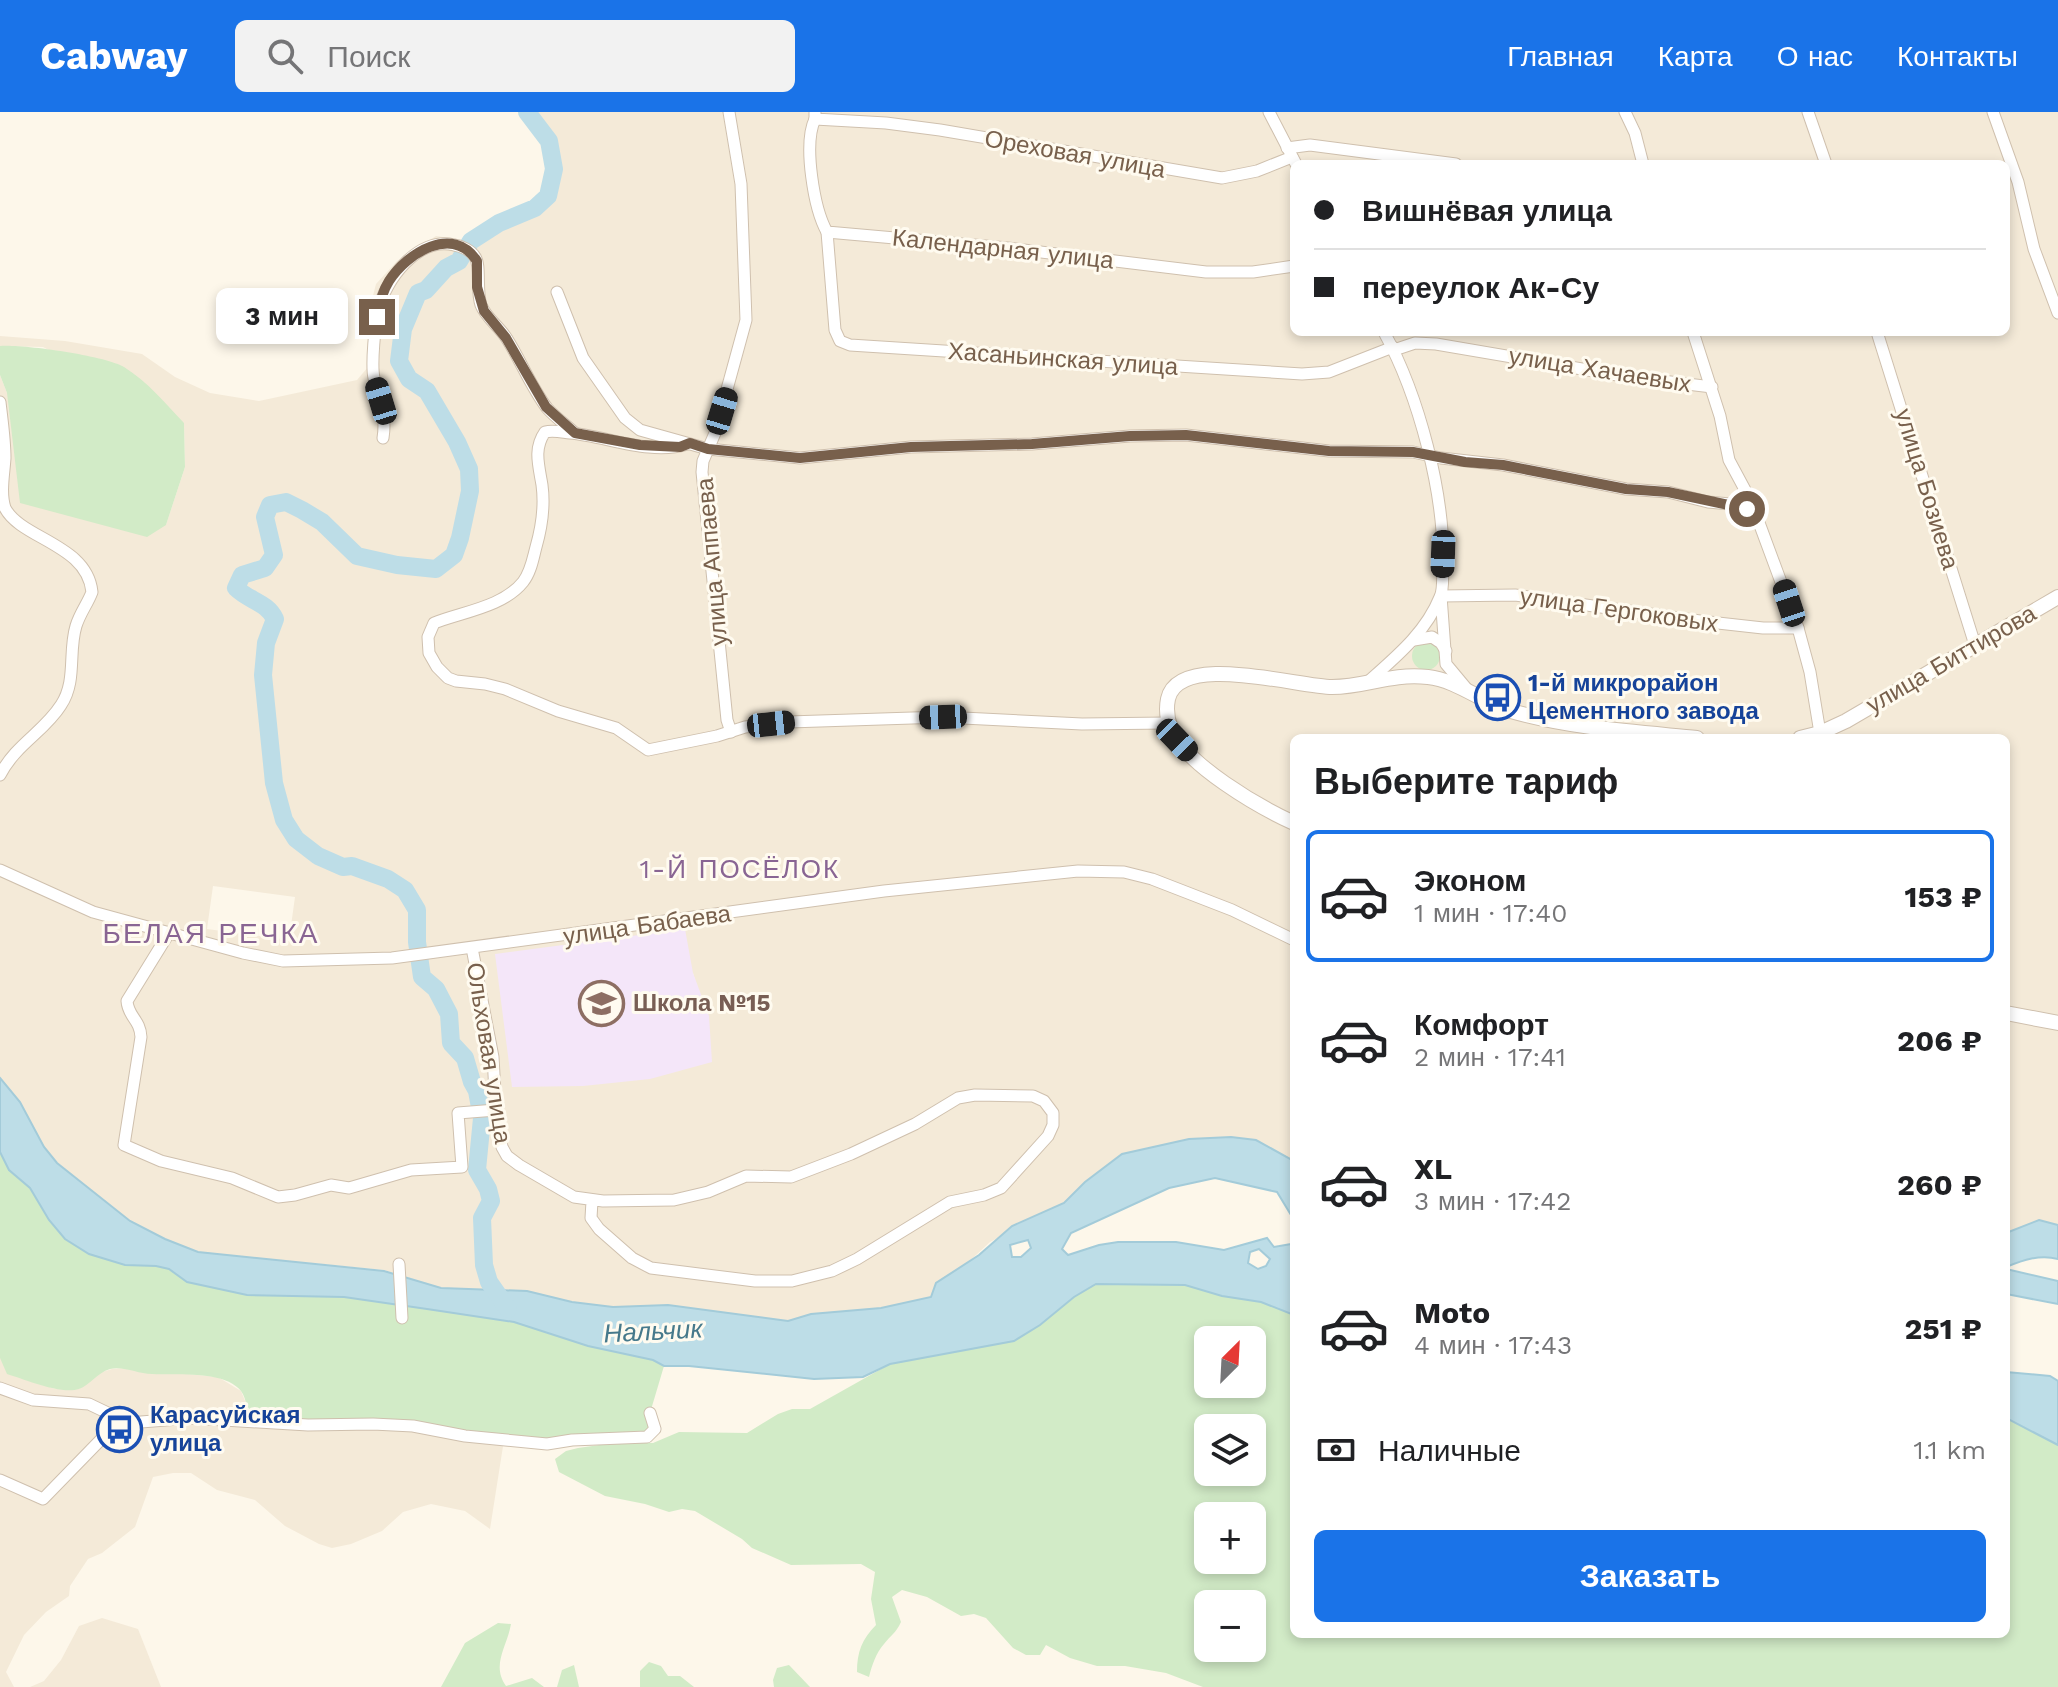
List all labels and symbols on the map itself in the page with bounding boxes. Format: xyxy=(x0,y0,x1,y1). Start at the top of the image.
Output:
street label: Ореховая улица xyxy=(983,124,1168,184)
street label: Календарная улица xyxy=(891,223,1116,275)
callout: 3 мин xyxy=(217,289,349,345)
route end xyxy=(359,299,395,335)
street label: Хасаньинская улица xyxy=(947,337,1180,381)
street label: улица Хачаевых xyxy=(1507,342,1693,398)
car xyxy=(363,375,399,427)
car xyxy=(704,385,740,437)
street label: улица Бозиева xyxy=(1889,405,1965,573)
street label: улица Аппаева xyxy=(691,476,733,647)
route start xyxy=(1729,491,1765,527)
car xyxy=(1430,530,1456,578)
car xyxy=(1770,576,1808,630)
street label: улица Гергоковых xyxy=(1518,582,1720,638)
street label: улица Биттирова xyxy=(1861,599,2041,719)
place label: 1-й микрорайон Цементного завода xyxy=(1528,669,1760,725)
bus stop icon: 1-й микрорайон Цементного завода xyxy=(1473,673,1521,721)
car xyxy=(919,704,967,730)
car xyxy=(746,710,796,738)
car xyxy=(1152,714,1202,766)
district label: 1-Й ПОСЁЛОК xyxy=(640,854,840,884)
street label: улица Бабаева xyxy=(561,899,733,951)
district label: БЕЛАЯ РЕЧКА xyxy=(103,917,319,950)
street label: Ольховая улица xyxy=(461,960,517,1146)
school or university icon: Школа №15 xyxy=(578,979,626,1027)
place label: Школа №15 xyxy=(633,989,771,1017)
water label: Нальчик xyxy=(603,1313,705,1349)
north arrow xyxy=(1194,1326,1266,1398)
place label: Карасуйская улица xyxy=(150,1401,300,1457)
bus stop icon: Карасуйская улица xyxy=(95,1405,143,1453)

